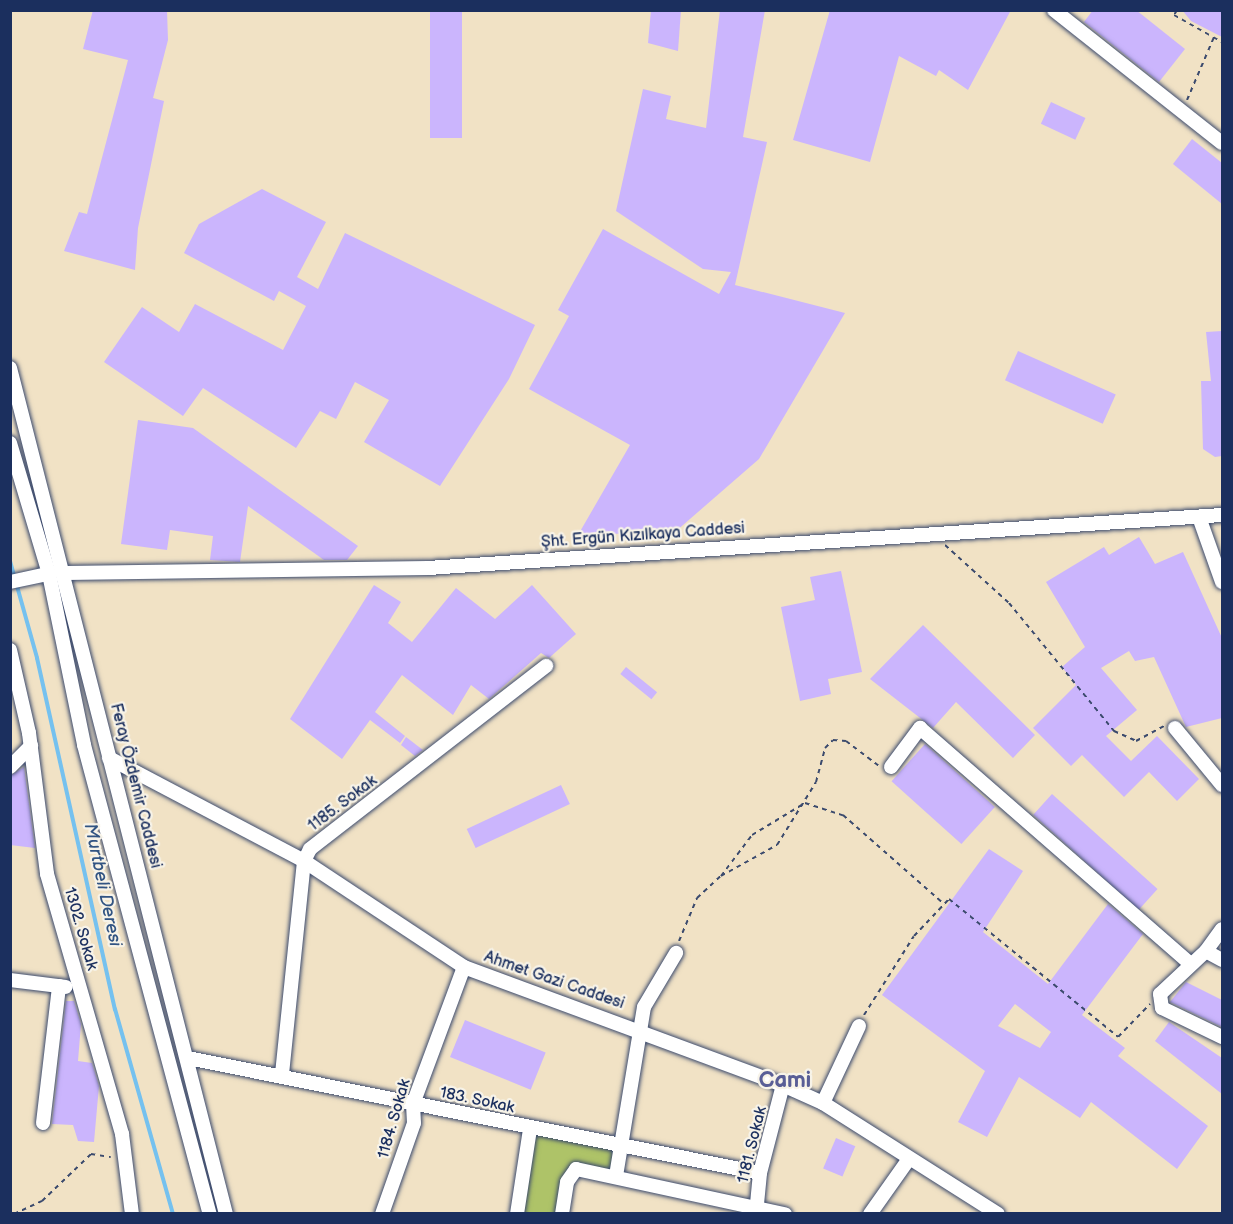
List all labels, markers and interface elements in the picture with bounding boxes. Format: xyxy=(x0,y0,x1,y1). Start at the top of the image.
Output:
street label: Şht. Ergün Kızılkaya Caddesi xyxy=(540,519,746,553)
street label: Feray Özdemir Caddesi xyxy=(105,701,165,871)
street label: 1185. Sokak xyxy=(305,772,381,836)
water label: Murtbeli Deresi xyxy=(78,822,126,948)
street label: 1302. Sokak xyxy=(59,885,101,973)
street label: Ahmet Gazi Caddesi xyxy=(481,948,627,1014)
district label: Cami xyxy=(759,1068,811,1094)
street label: 1184. Sokak xyxy=(374,1077,416,1161)
street label: 183. Sokak xyxy=(438,1084,516,1118)
street label: 1181. Sokak xyxy=(734,1105,772,1185)

